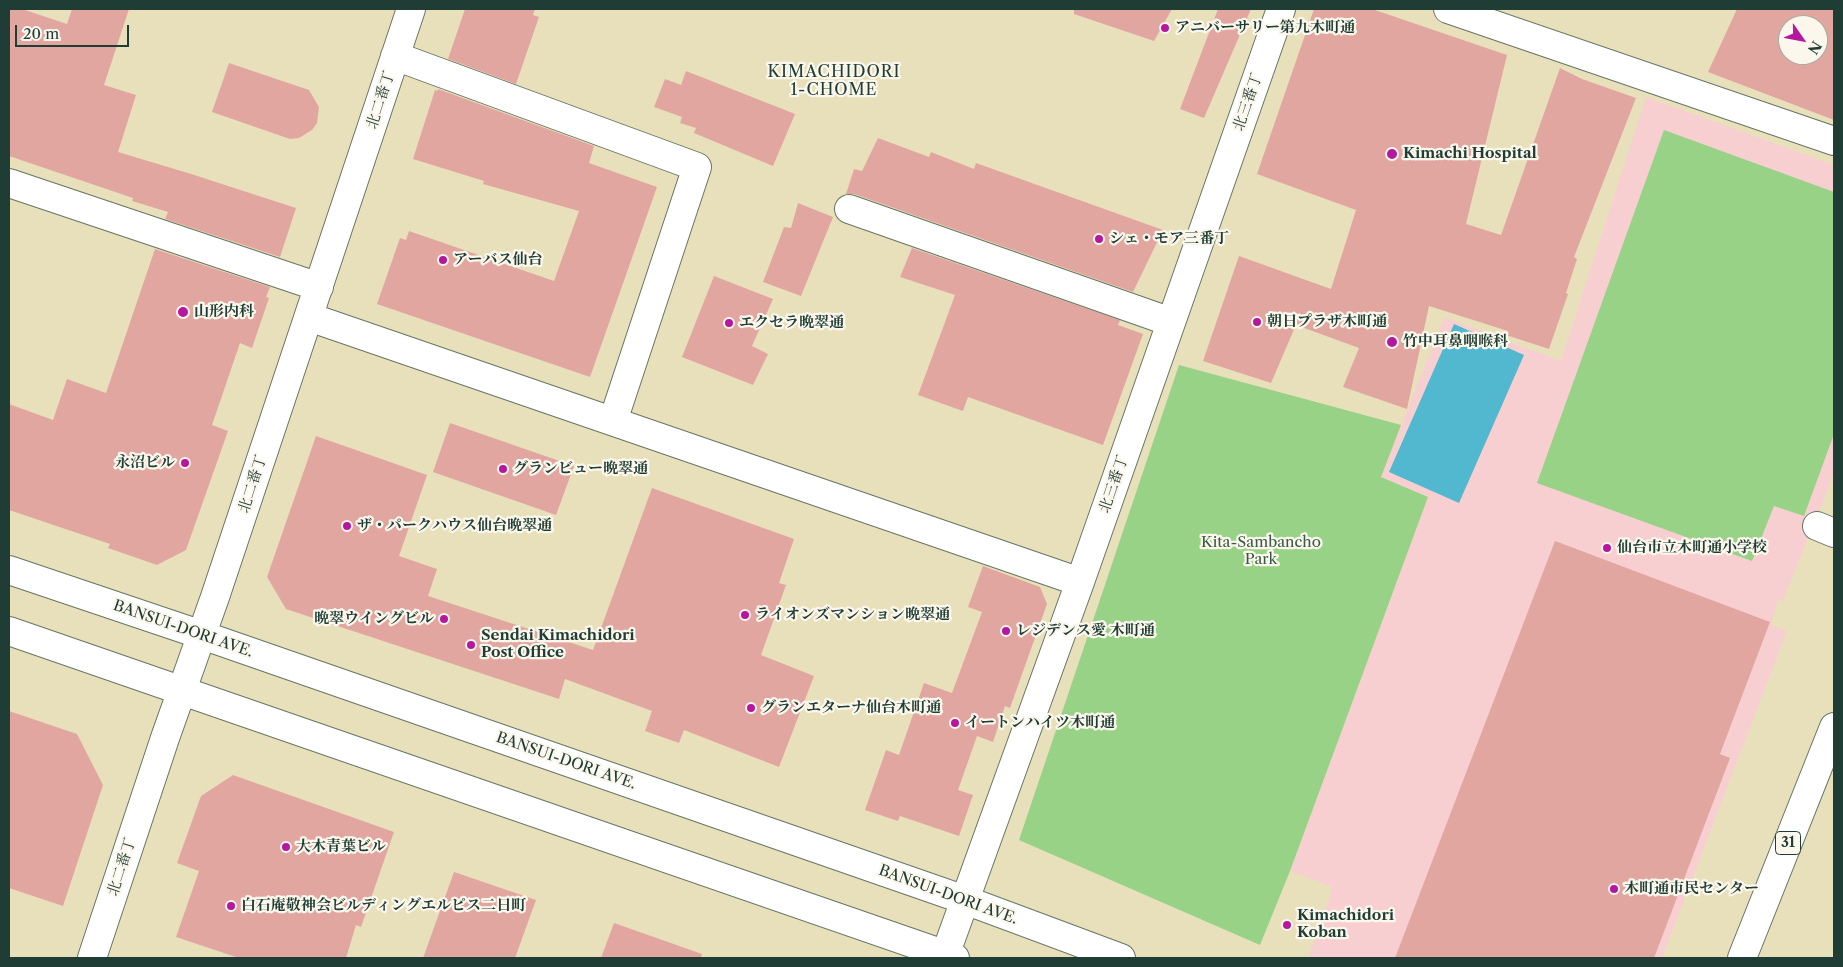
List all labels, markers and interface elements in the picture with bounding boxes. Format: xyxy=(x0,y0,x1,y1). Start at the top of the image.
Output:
scale bar xyxy=(18,15,131,47)
north arrow xyxy=(1778,15,1828,65)
place label: アニバーサリー第九木町通 xyxy=(1175,19,1355,37)
marker: アニバーサリー第九木町通 xyxy=(1159,22,1171,34)
text: 20 m xyxy=(23,24,59,43)
text: N xyxy=(1804,38,1826,58)
district label: KIMACHIDORI 1-CHOME xyxy=(766,62,902,100)
street label: 北二番丁 xyxy=(363,69,399,131)
street label: 北三番丁 xyxy=(1230,71,1266,133)
place label: Kimachi Hospital xyxy=(1403,145,1537,163)
marker: Kimachi Hospital xyxy=(1385,147,1399,161)
place label: シェ・モア三番丁 xyxy=(1109,230,1229,248)
marker: シェ・モア三番丁 xyxy=(1093,233,1105,245)
place label: アーバス仙台 xyxy=(453,251,543,269)
marker: アーバス仙台 xyxy=(437,254,449,266)
place label: 山形内科 xyxy=(194,303,254,321)
marker: 山形内科 xyxy=(176,305,190,319)
place label: 朝日プラザ木町通 xyxy=(1267,313,1387,331)
place label: エクセラ晩翠通 xyxy=(739,314,844,332)
marker: 朝日プラザ木町通 xyxy=(1251,316,1263,328)
marker: エクセラ晩翠通 xyxy=(723,317,735,329)
place label: 竹中耳鼻咽喉科 xyxy=(1403,333,1508,351)
marker: 竹中耳鼻咽喉科 xyxy=(1385,335,1399,349)
street label: 北二番丁 xyxy=(235,453,271,515)
street label: 北三番丁 xyxy=(1096,453,1132,515)
place label: 永沼ビル xyxy=(115,454,175,472)
marker: 永沼ビル xyxy=(179,457,191,469)
place label: グランビュー晩翠通 xyxy=(513,460,648,478)
marker: グランビュー晩翠通 xyxy=(497,463,509,475)
place label: ザ・パークハウス仙台晩翠通 xyxy=(357,517,552,535)
marker: ザ・パークハウス仙台晩翠通 xyxy=(341,520,353,532)
park label: Kita-Sambancho Park xyxy=(1201,534,1321,569)
place label: 仙台市立木町通小学校 xyxy=(1617,539,1767,557)
marker: 仙台市立木町通小学校 xyxy=(1601,542,1613,554)
street label: BANSUI-DORI AVE. xyxy=(111,597,255,661)
place label: ライオンズマンション晩翠通 xyxy=(755,606,950,624)
marker: ライオンズマンション晩翠通 xyxy=(739,609,751,621)
place label: 晩翠ウイングビル xyxy=(314,610,434,628)
marker: 晩翠ウイングビル xyxy=(438,613,450,625)
place label: レジデンス愛 木町通 xyxy=(1016,622,1155,640)
marker: レジデンス愛 木町通 xyxy=(1000,625,1012,637)
place label: Sendai Kimachidori Post Office xyxy=(481,627,635,662)
marker: Sendai Kimachidori Post Office xyxy=(465,639,477,651)
place label: グランエターナ仙台木町通 xyxy=(761,699,941,717)
marker: グランエターナ仙台木町通 xyxy=(745,702,757,714)
place label: イートンハイツ木町通 xyxy=(965,714,1115,732)
marker: イートンハイツ木町通 xyxy=(949,717,961,729)
street label: BANSUI-DORI AVE. xyxy=(494,729,638,793)
road number: 31 xyxy=(1776,831,1800,854)
street label: 北二番丁 xyxy=(104,836,140,898)
place label: 大木青葉ビル xyxy=(296,838,386,856)
marker: 大木青葉ビル xyxy=(280,841,292,853)
street label: BANSUI-DORI AVE. xyxy=(876,861,1020,929)
place label: 木町通市民センター xyxy=(1624,880,1759,898)
marker: 木町通市民センター xyxy=(1608,883,1620,895)
place label: 白石庵敬神会ビルディングエルピス二日町 xyxy=(241,897,526,915)
marker: 白石庵敬神会ビルディングエルピス二日町 xyxy=(225,900,237,912)
place label: Kimachidori Koban xyxy=(1297,907,1394,942)
marker: Kimachidori Koban xyxy=(1281,919,1293,931)

